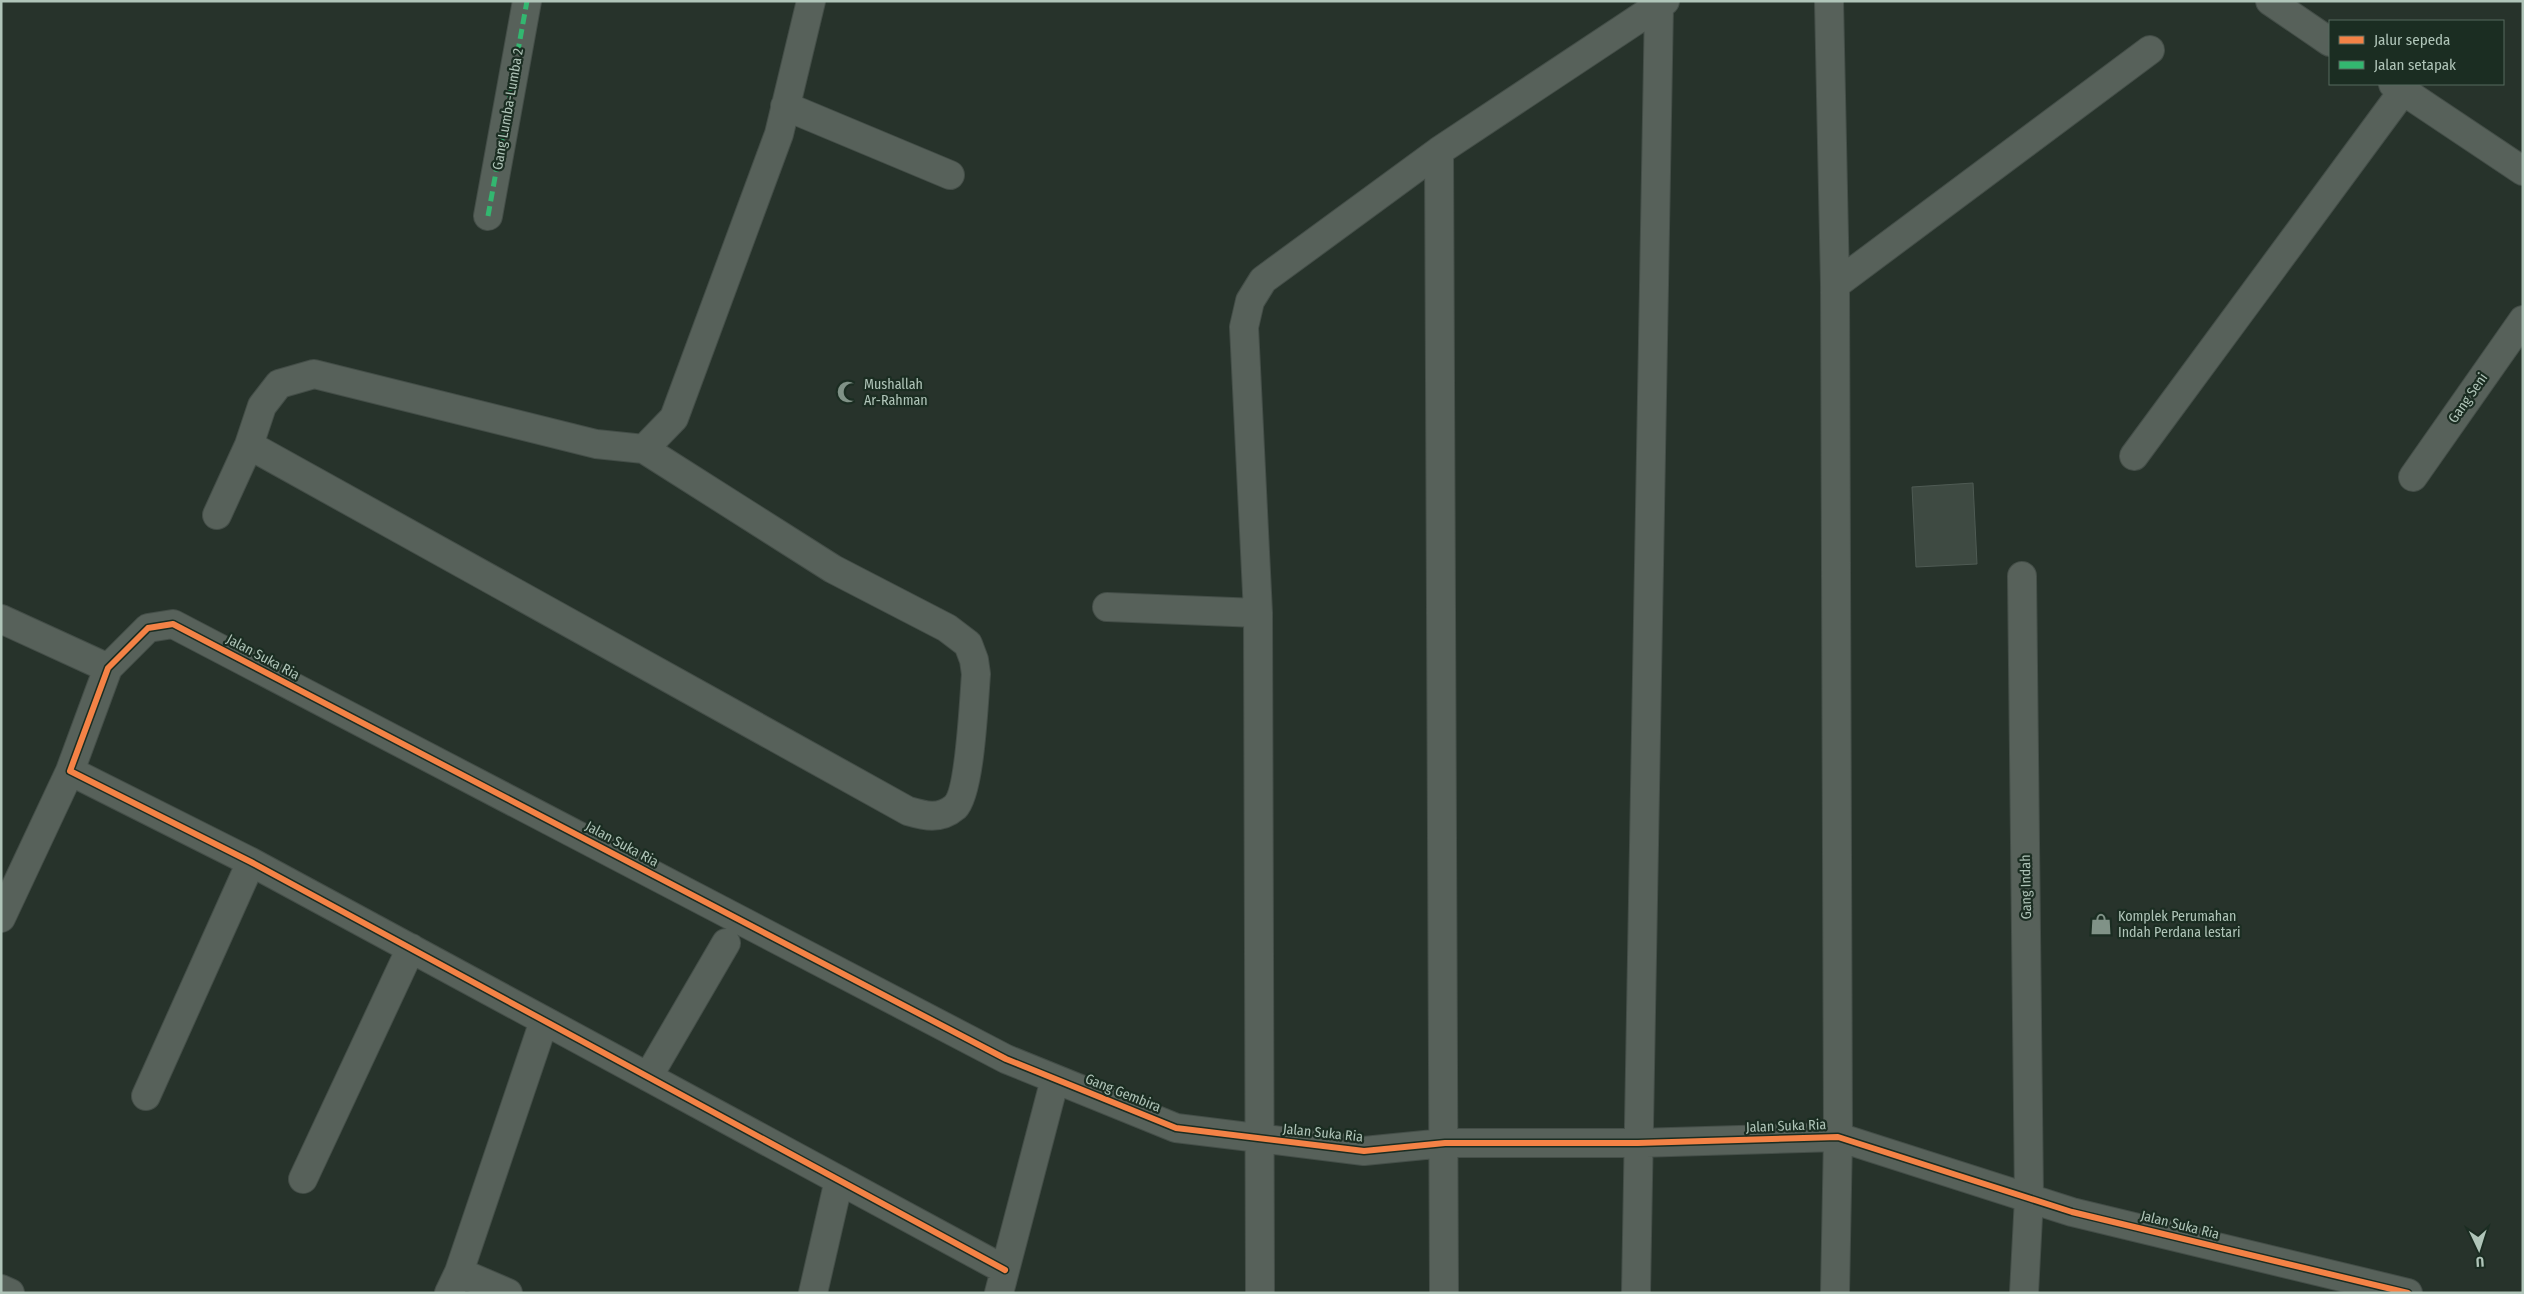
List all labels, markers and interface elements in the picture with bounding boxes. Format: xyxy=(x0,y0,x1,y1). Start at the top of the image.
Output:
legend xyxy=(2329,20,2504,85)
text: Jalur sepeda xyxy=(2374,31,2450,49)
street label: Gang Lumba-Lumba 2 xyxy=(489,47,527,171)
text: Jalan setapak xyxy=(2374,56,2456,74)
street label: Gang Seni xyxy=(2445,370,2491,426)
place label: Mushallah Ar-Rahman xyxy=(864,376,928,409)
mosque icon: Mushallah Ar-Rahman xyxy=(835,379,861,405)
street label: Jalan Suka Ria xyxy=(223,631,303,683)
street label: Jalan Suka Ria xyxy=(582,818,662,870)
street label: Gang Indah xyxy=(2017,854,2035,920)
place label: Komplek Perumahan Indah Perdana lestari xyxy=(2118,908,2241,941)
shop icon: Komplek Perumahan Indah Perdana lestari xyxy=(2088,911,2114,937)
street label: Gang Gembira xyxy=(1083,1070,1163,1116)
street label: Jalan Suka Ria xyxy=(1746,1116,1827,1136)
street label: Jalan Suka Ria xyxy=(1282,1120,1364,1146)
street label: Jalan Suka Ria xyxy=(2139,1207,2221,1243)
north arrow xyxy=(2454,1224,2504,1274)
text: U xyxy=(2475,1253,2485,1270)

